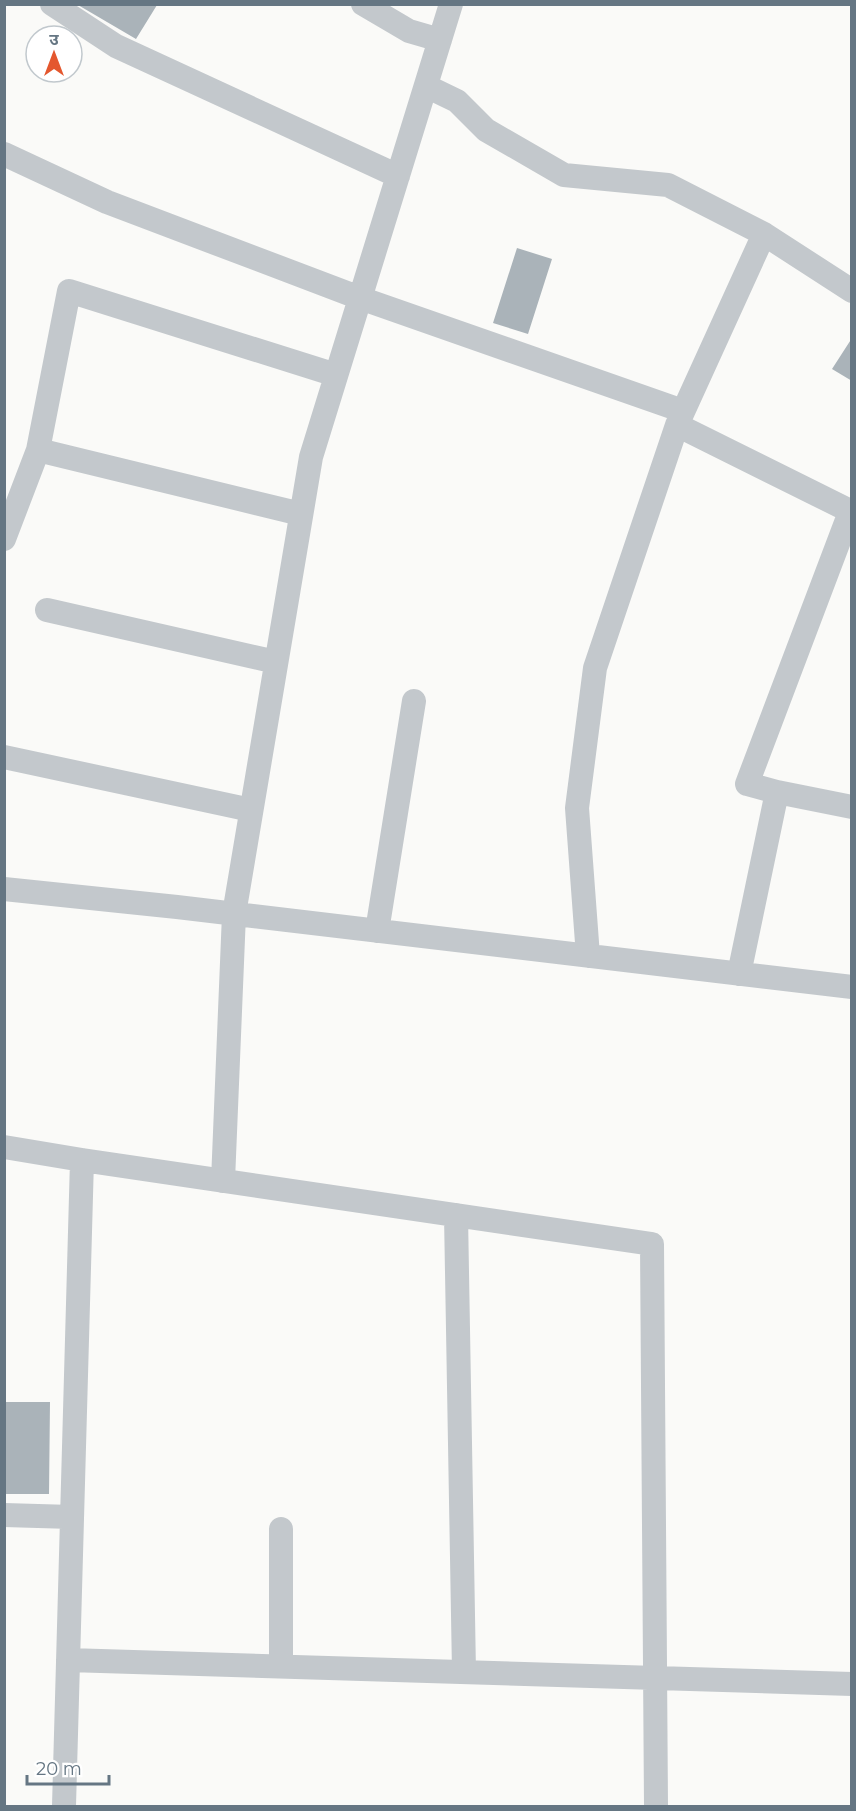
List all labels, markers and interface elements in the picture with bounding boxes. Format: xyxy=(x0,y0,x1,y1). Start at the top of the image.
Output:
north arrow xyxy=(24,24,84,84)
text: उ xyxy=(49,30,59,49)
scale bar xyxy=(27,1748,110,1786)
text: 20 m xyxy=(36,1758,82,1780)

